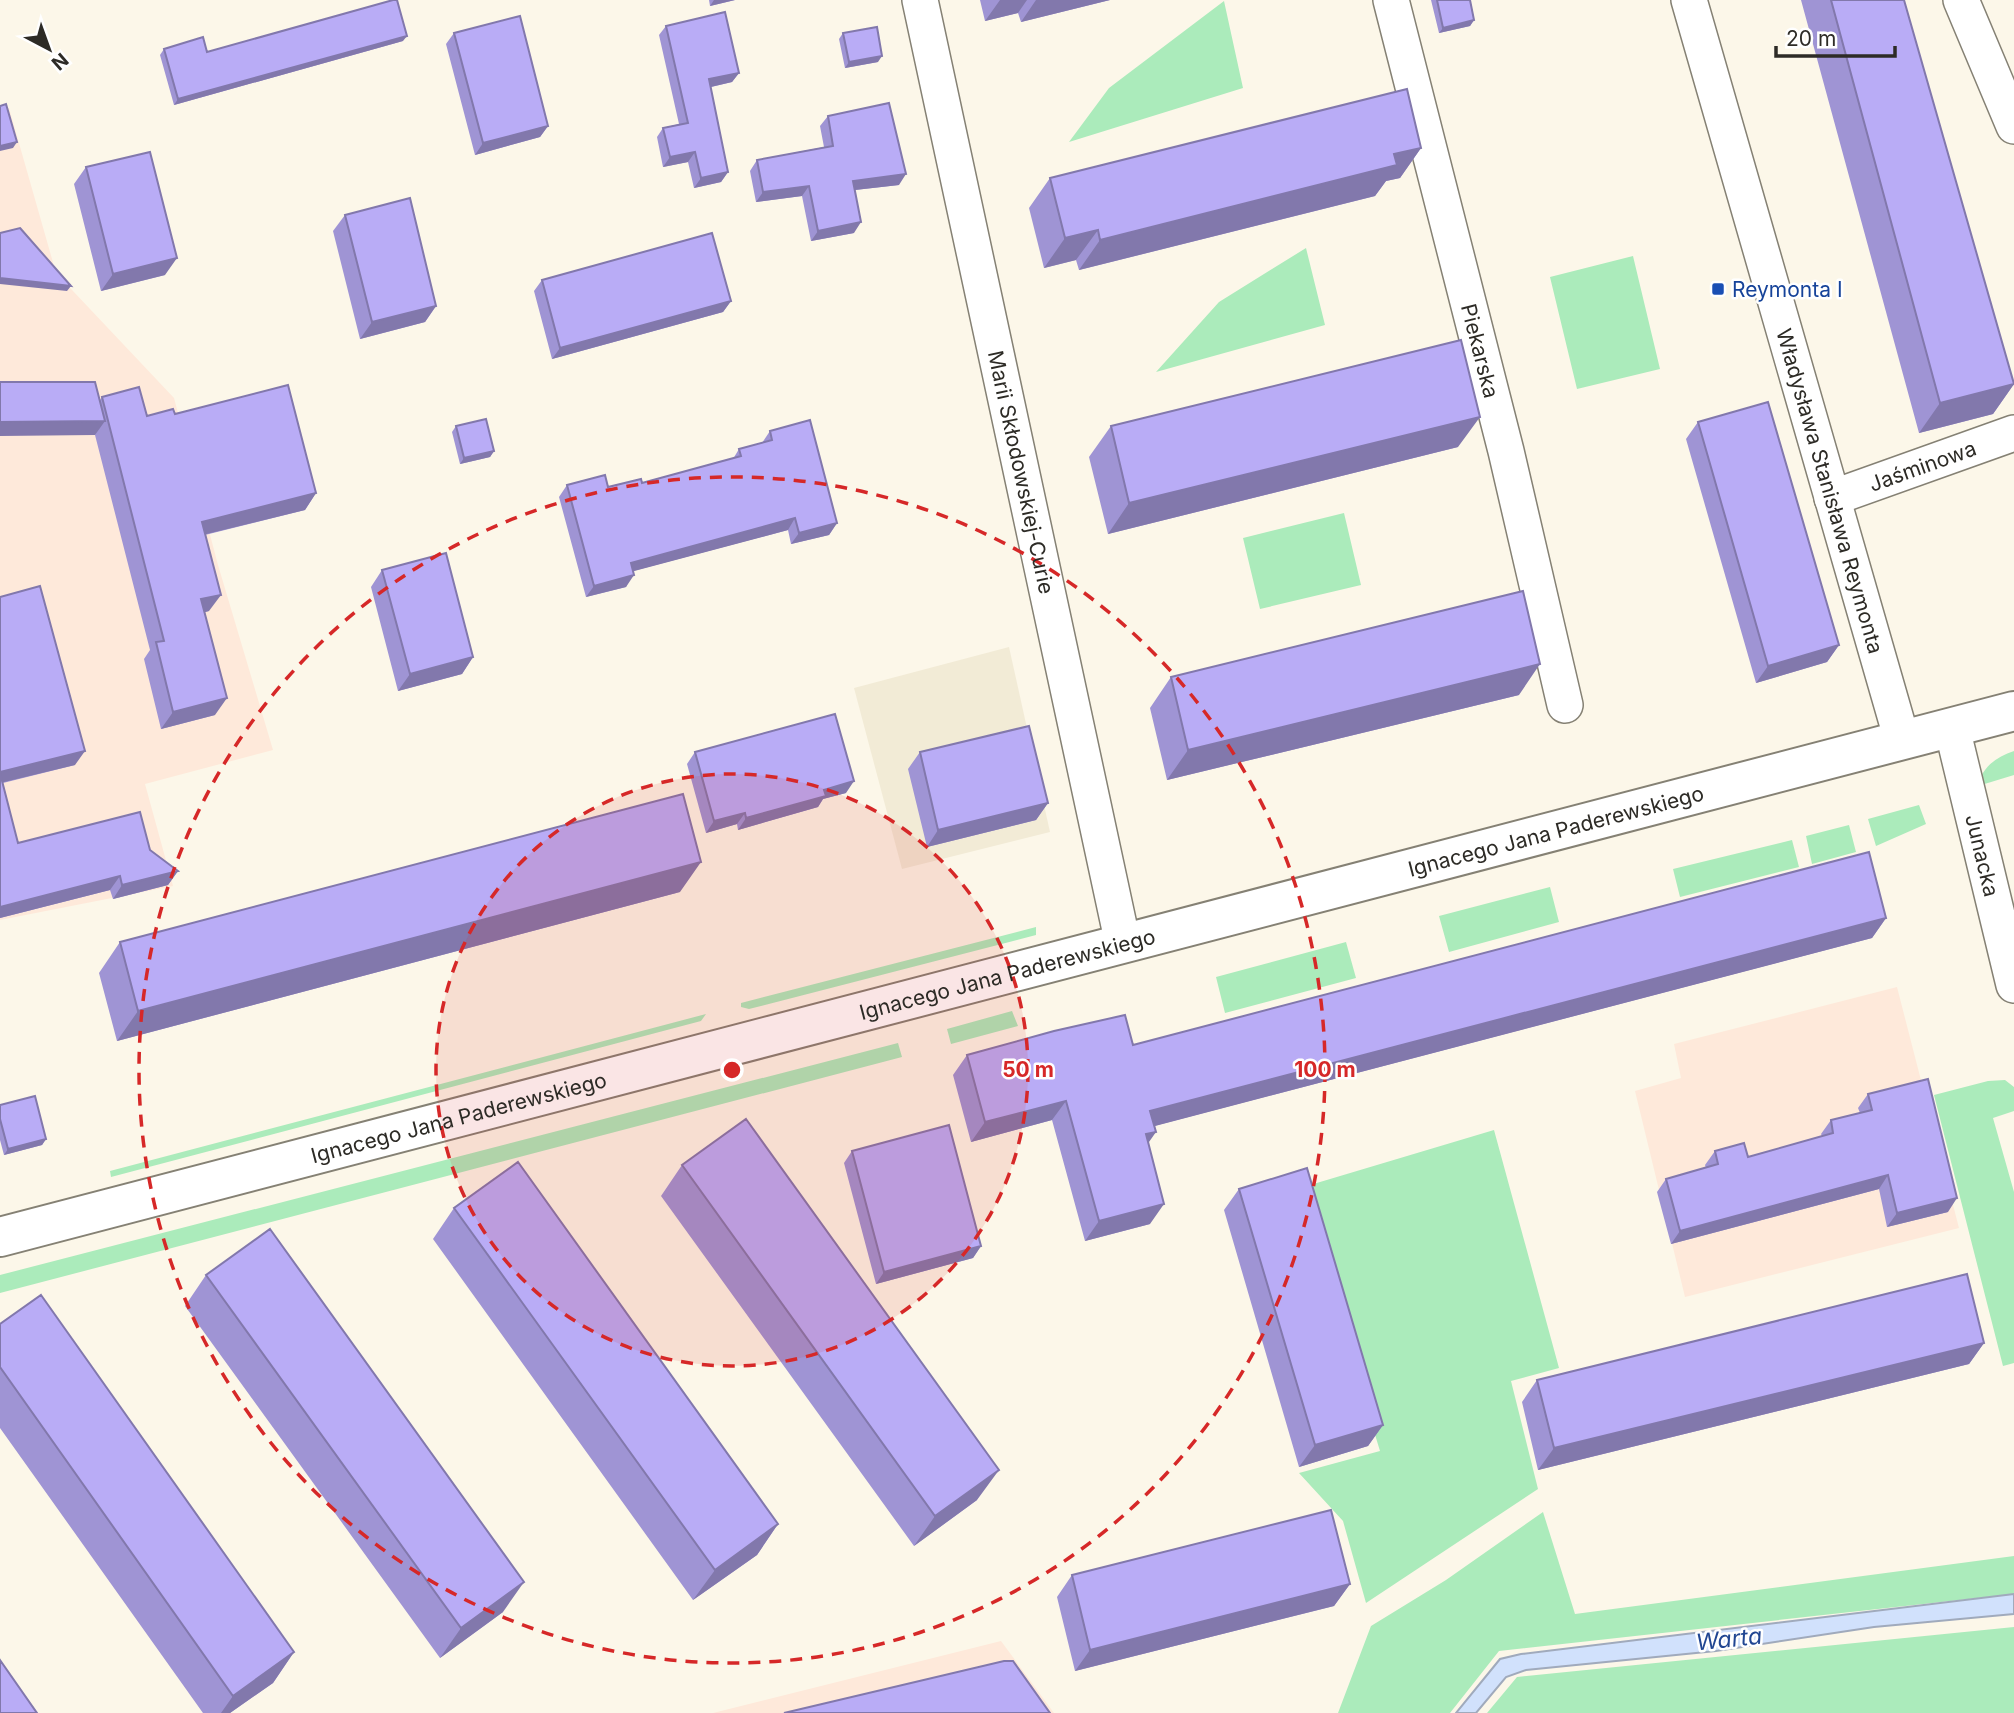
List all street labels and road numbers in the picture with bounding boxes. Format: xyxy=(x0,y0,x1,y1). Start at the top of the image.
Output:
street label: Piekarska xyxy=(1456,301,1504,401)
street label: Władysława Stanisława Reymonta xyxy=(1772,326,1889,656)
street label: Marii Skłodowskiej-Curie xyxy=(983,348,1060,596)
street label: Jaśminowa xyxy=(1865,435,1979,496)
street label: Ignacego Jana Paderewskiego xyxy=(1405,780,1706,881)
street label: Junacka xyxy=(1961,812,2005,899)
street label: Ignacego Jana Paderewskiego xyxy=(857,923,1158,1025)
street label: Ignacego Jana Paderewskiego xyxy=(308,1067,609,1168)

